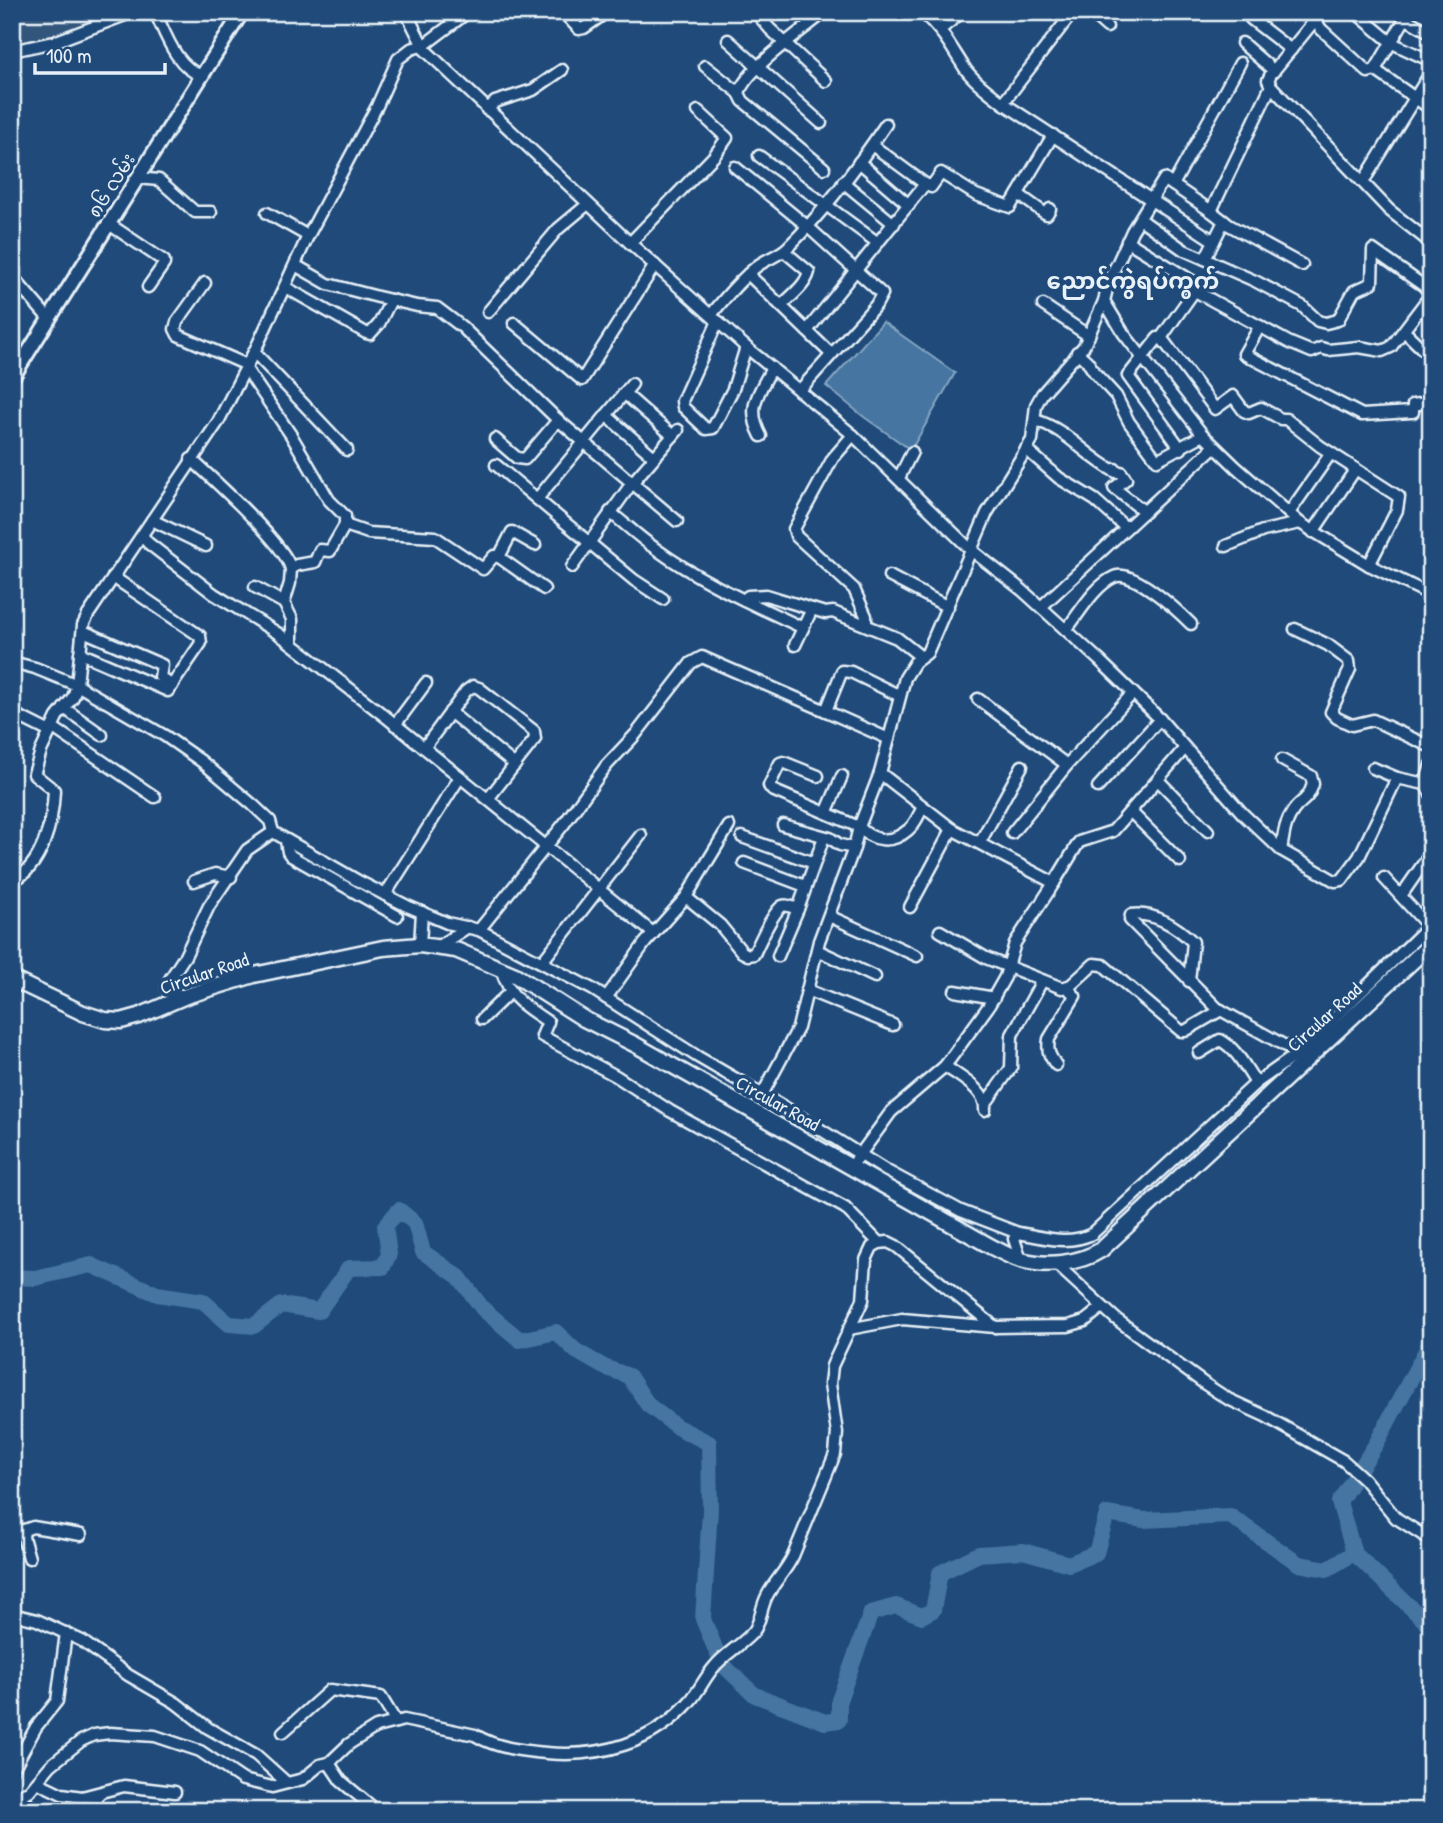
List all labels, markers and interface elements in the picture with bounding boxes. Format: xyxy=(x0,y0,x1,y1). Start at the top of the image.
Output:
scale bar xyxy=(35,32,164,76)
text: 100 m xyxy=(46,41,92,70)
street label: ၈၆ လမ်း xyxy=(80,147,141,222)
district label: ညောင်ကွဲရပ်ကွက် xyxy=(1047,265,1219,300)
street label: Circular Road xyxy=(156,945,252,1000)
street label: Circular Road xyxy=(1281,976,1367,1058)
street label: Circular Road xyxy=(731,1069,825,1137)

